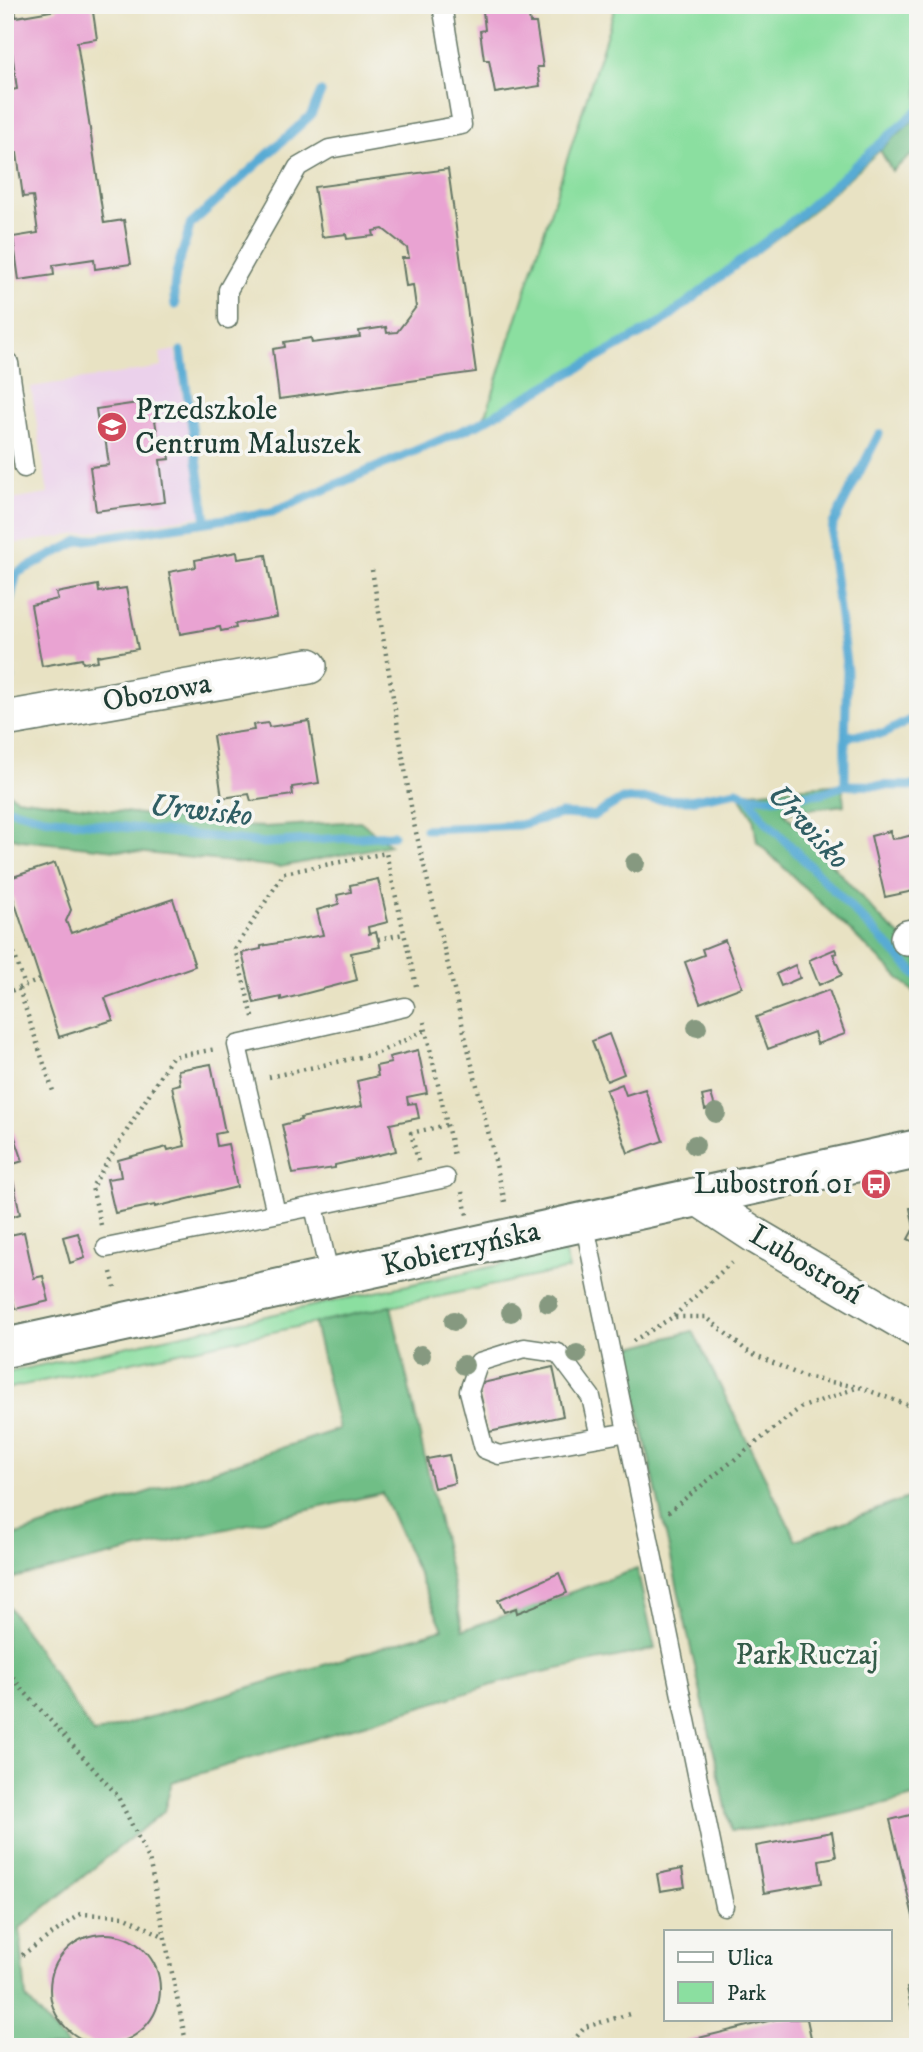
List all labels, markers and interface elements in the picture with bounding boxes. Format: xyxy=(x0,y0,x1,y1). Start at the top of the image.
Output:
place label: Przedszkole Centrum Maluszek xyxy=(135,392,361,463)
school or university icon: Przedszkole Centrum Maluszek xyxy=(95,410,129,444)
street label: Obozowa xyxy=(100,665,214,721)
water label: Urwisko xyxy=(758,775,858,879)
water label: Urwisko xyxy=(147,786,255,836)
place label: Lubostroń 01 xyxy=(694,1166,853,1203)
bus stop icon: Lubostroń 01 xyxy=(859,1167,893,1201)
street label: Kobierzyńska xyxy=(378,1213,544,1285)
street label: Lubostroń xyxy=(743,1217,870,1313)
park label: Park Ruczaj xyxy=(736,1637,878,1674)
legend xyxy=(664,1930,892,2021)
text: Ulica xyxy=(727,1946,773,1972)
text: Park xyxy=(727,1981,767,2007)

